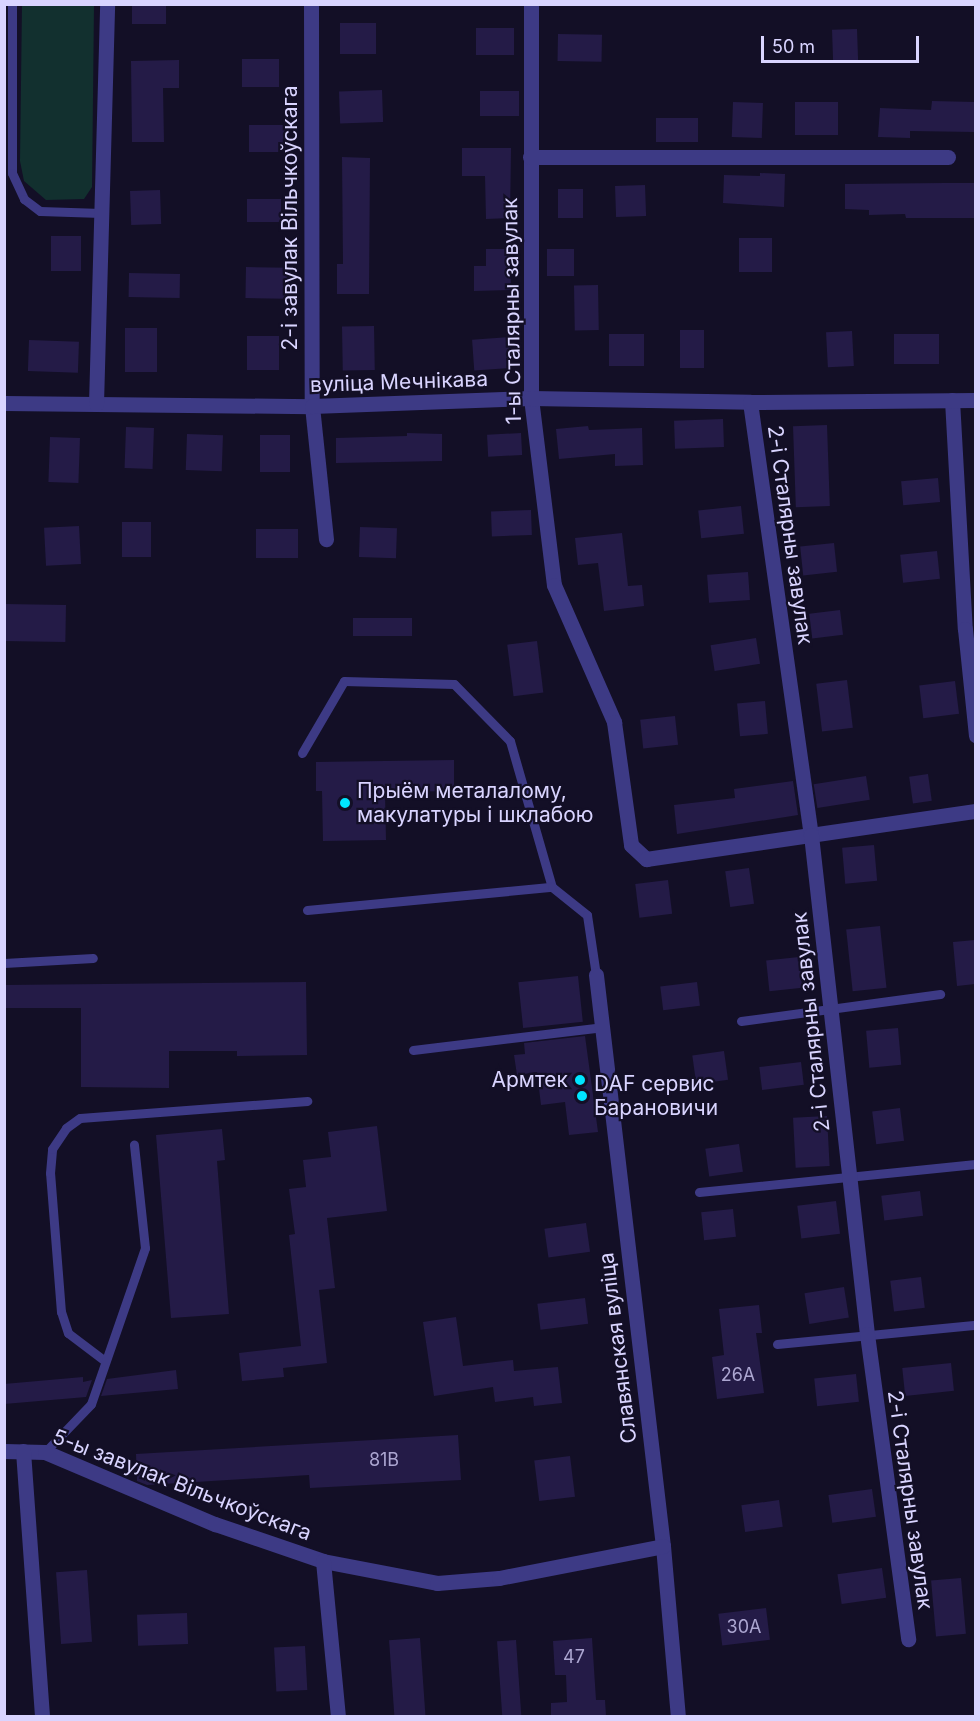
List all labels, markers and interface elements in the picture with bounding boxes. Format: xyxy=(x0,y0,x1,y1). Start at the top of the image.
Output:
scale bar xyxy=(764,24,922,62)
text: 50 m xyxy=(772,36,815,57)
street label: 2-і завулак Вільчкоўскага xyxy=(277,86,303,350)
street label: 1-ы Сталярны завулак xyxy=(497,197,527,425)
street label: вуліца Мечнікава xyxy=(310,366,488,398)
street label: 2-і Сталярны завулак xyxy=(762,424,818,646)
place label: Прыём металалому, макулатуры і шклабою xyxy=(357,778,593,828)
marker: Прыём металалому, макулатуры і шклабою xyxy=(338,796,352,810)
street label: 2-і Сталярны завулак xyxy=(787,911,835,1133)
place label: Армтек xyxy=(491,1067,568,1093)
place label: DAF сервис Барановичи xyxy=(594,1071,718,1121)
marker: Армтек xyxy=(573,1073,587,1087)
marker: DAF сервис Барановичи xyxy=(575,1089,589,1103)
street label: Славянская вуліца xyxy=(594,1251,642,1445)
house number: 26А xyxy=(721,1364,755,1386)
street label: 2-і Сталярны завулак xyxy=(882,1389,938,1611)
street label: 5-ы завулак Вільчкоўскага xyxy=(49,1424,315,1546)
house number: 81В xyxy=(369,1449,399,1471)
house number: 30А xyxy=(727,1616,761,1638)
house number: 47 xyxy=(563,1646,585,1668)

